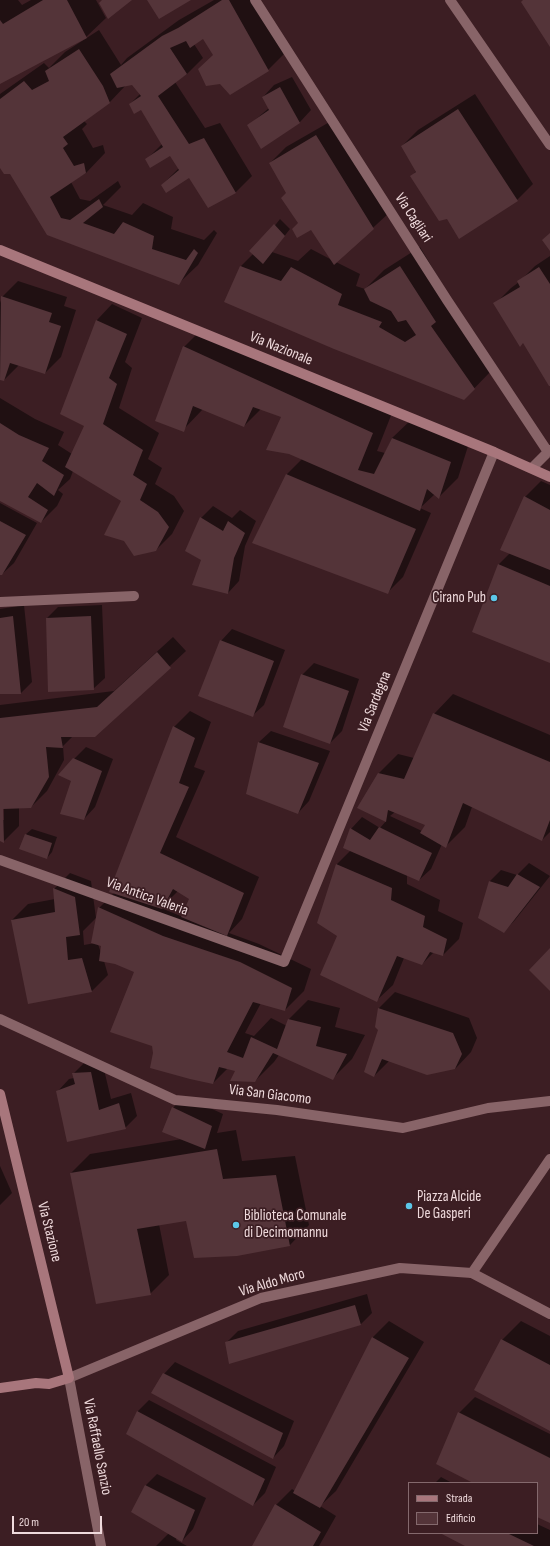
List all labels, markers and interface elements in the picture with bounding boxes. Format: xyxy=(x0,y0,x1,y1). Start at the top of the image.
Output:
street label: Via Cagliari xyxy=(390,190,436,246)
street label: Via Nazionale xyxy=(247,328,315,370)
place label: Cirano Pub xyxy=(432,589,486,607)
marker: Cirano Pub xyxy=(489,593,499,603)
street label: Via Sardegna xyxy=(355,669,395,735)
street label: Via Antica Valeria xyxy=(104,874,190,920)
street label: Via San Giacomo xyxy=(228,1081,312,1109)
place label: Piazza Alcide De Gasperi xyxy=(417,1188,481,1223)
street label: Via Stazione xyxy=(33,1200,65,1264)
marker: Piazza Alcide De Gasperi xyxy=(404,1201,414,1211)
place label: Biblioteca Comunale di Decimomannu xyxy=(244,1207,347,1242)
marker: Biblioteca Comunale di Decimomannu xyxy=(231,1220,241,1230)
street label: Via Aldo Moro xyxy=(237,1265,307,1301)
street label: Via Raffaello Sanzio xyxy=(79,1397,115,1497)
legend xyxy=(408,1482,538,1534)
text: Strada xyxy=(446,1491,472,1506)
scale bar xyxy=(14,1508,104,1534)
text: Edificio xyxy=(446,1511,475,1526)
text: 20 m xyxy=(19,1515,39,1530)

